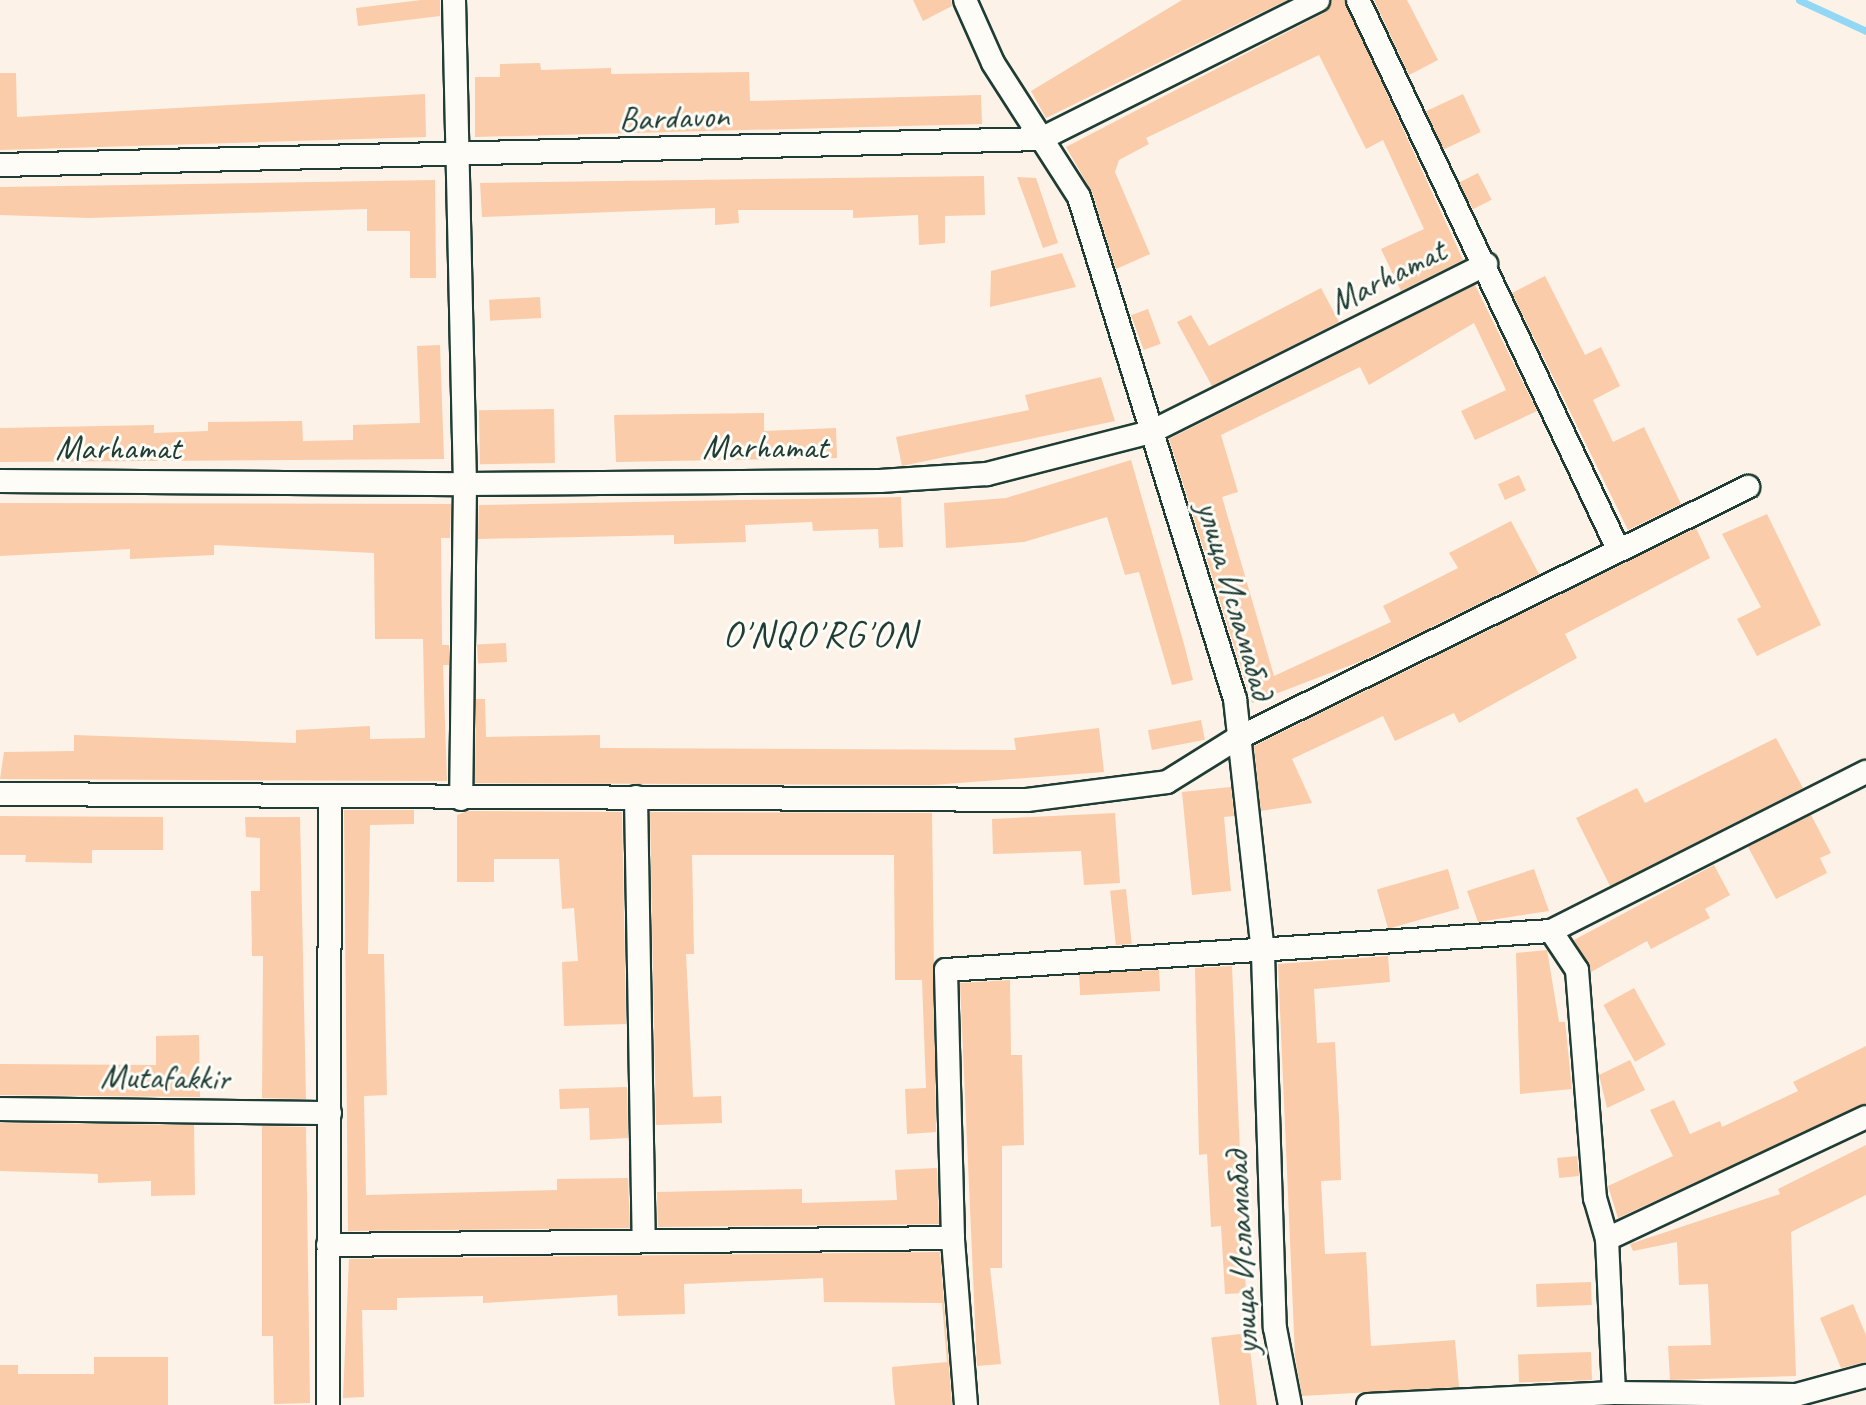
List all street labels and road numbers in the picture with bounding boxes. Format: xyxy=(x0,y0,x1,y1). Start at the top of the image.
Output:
street label: Bardavon xyxy=(618,95,730,139)
street label: Marhamat xyxy=(1322,229,1452,323)
street label: Marhamat xyxy=(703,427,827,467)
street label: Marhamat xyxy=(56,428,180,468)
street label: улица Исламабад xyxy=(1189,499,1283,701)
street label: Mutafakkir xyxy=(100,1055,230,1099)
street label: улица Исламабад xyxy=(1215,1153,1267,1353)

